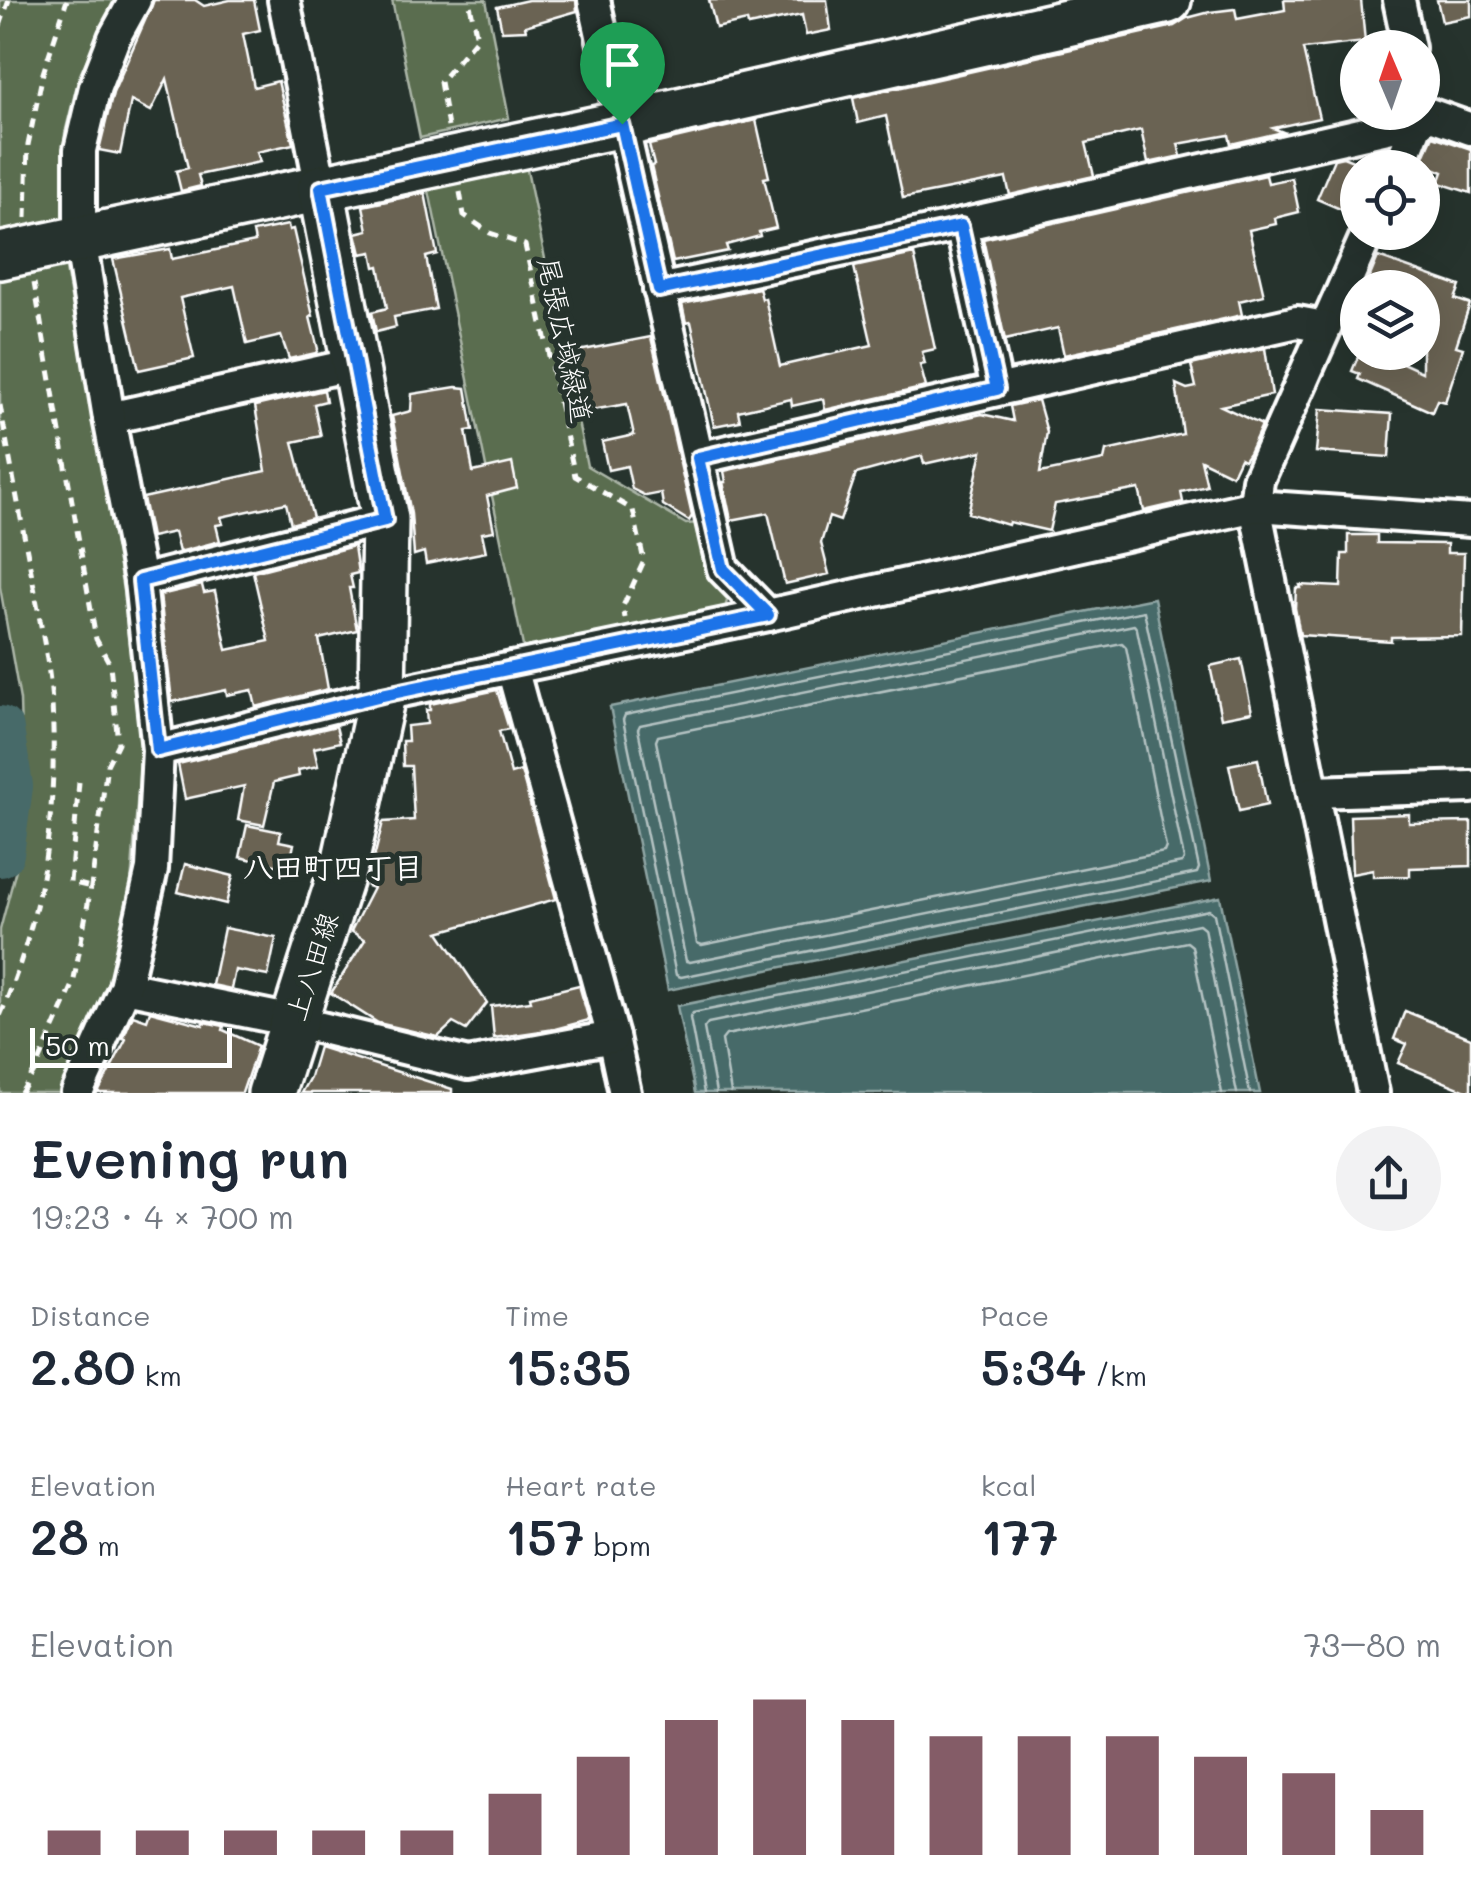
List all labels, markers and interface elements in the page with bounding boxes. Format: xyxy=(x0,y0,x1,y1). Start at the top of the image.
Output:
pin xyxy=(580,22,665,125)
north arrow xyxy=(1340,30,1440,130)
map controls xyxy=(1340,30,1440,370)
icon: arrive xyxy=(595,37,650,92)
button: locate xyxy=(1340,150,1440,250)
street label: 尾張広域緑道 xyxy=(531,254,601,426)
button: layers xyxy=(1340,270,1440,370)
district label: 八田町四丁目 xyxy=(243,846,423,886)
street label: 上八田線 xyxy=(277,907,345,1025)
scale bar xyxy=(30,1023,232,1068)
text: 50 m xyxy=(45,1027,110,1063)
text: Evening run xyxy=(30,1121,349,1193)
button: share xyxy=(1336,1126,1441,1231)
text: 19:23 · 4 × 700 m xyxy=(30,1195,294,1237)
text: Distance xyxy=(30,1297,151,1333)
text: Time xyxy=(505,1297,569,1333)
text: Pace xyxy=(981,1297,1049,1333)
text: 2.80 xyxy=(30,1333,136,1399)
text: 15:35 xyxy=(505,1333,631,1399)
text: 5:34 xyxy=(981,1333,1086,1399)
text: km xyxy=(136,1357,182,1393)
text: /km xyxy=(1086,1357,1147,1393)
text: Elevation xyxy=(30,1467,156,1503)
text: Heart rate xyxy=(505,1467,657,1503)
text: kcal xyxy=(981,1467,1036,1503)
text: 28 xyxy=(30,1503,89,1569)
text: 157 xyxy=(505,1503,585,1569)
text: 177 xyxy=(981,1503,1059,1569)
text: m xyxy=(89,1527,120,1563)
text: bpm xyxy=(585,1527,651,1563)
text: Elevation xyxy=(30,1623,174,1665)
text: 73–80 m xyxy=(1303,1623,1441,1665)

